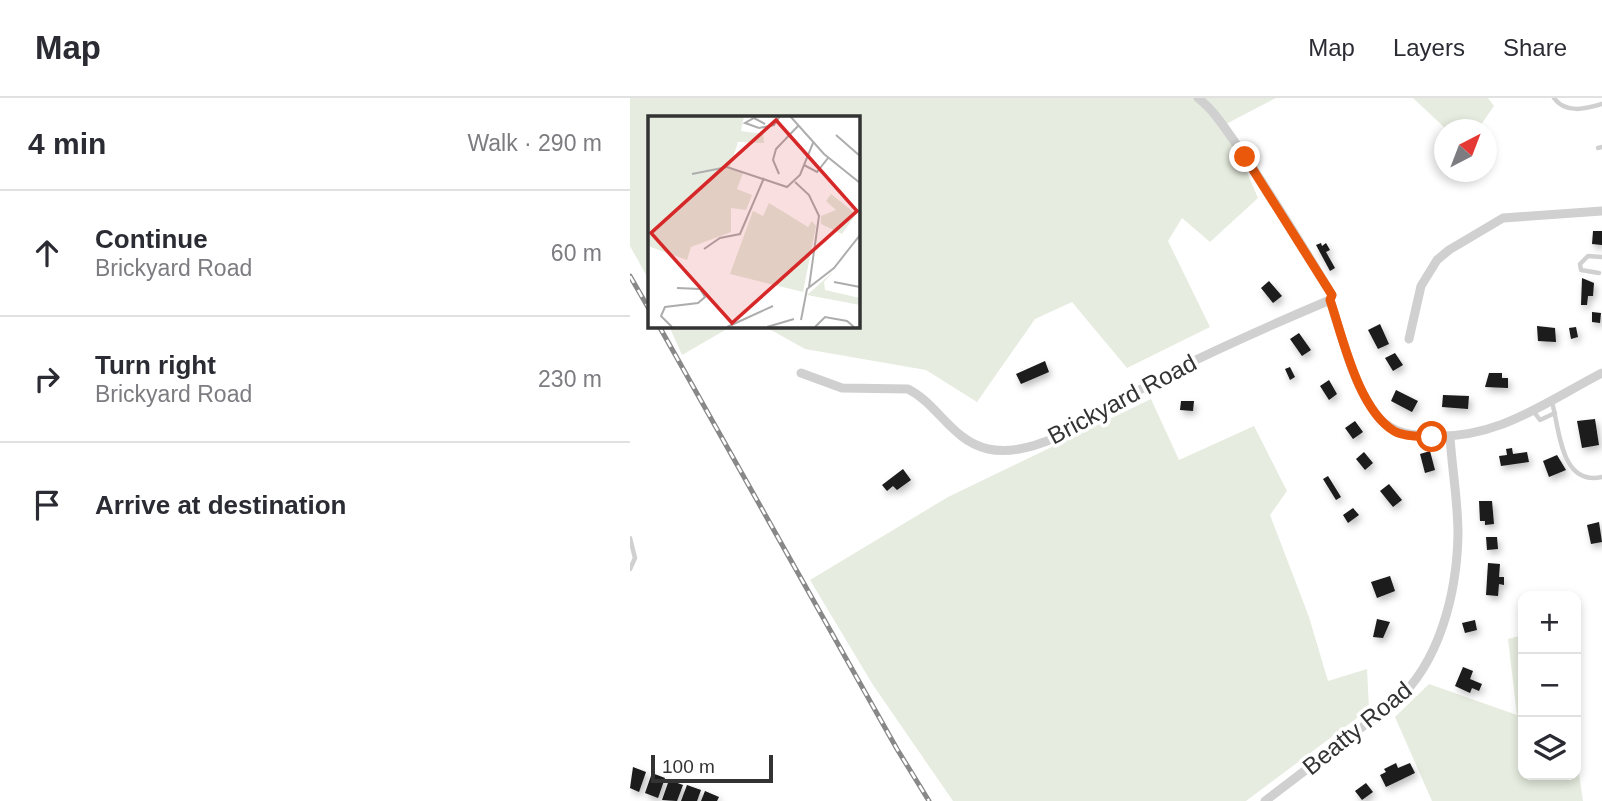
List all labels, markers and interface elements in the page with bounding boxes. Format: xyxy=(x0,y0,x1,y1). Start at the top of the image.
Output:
text: Map xyxy=(35,29,101,66)
text: Map xyxy=(1308,34,1355,61)
text: Layers xyxy=(1393,34,1465,61)
text: Share xyxy=(1503,34,1567,61)
inset map xyxy=(648,116,859,327)
north arrow xyxy=(1434,119,1497,182)
text: 4 min xyxy=(28,127,106,160)
text: Walk · 290 m xyxy=(467,130,602,156)
route end xyxy=(1229,141,1260,172)
text: Continue xyxy=(95,224,208,254)
icon: ahead xyxy=(28,234,66,272)
text: 60 m xyxy=(551,240,602,266)
text: Brickyard Road xyxy=(95,255,252,281)
street label: Brickyard Road xyxy=(1043,349,1201,449)
text: Turn right xyxy=(95,350,216,380)
icon: right xyxy=(28,360,66,398)
text: 230 m xyxy=(538,366,602,392)
text: Brickyard Road xyxy=(95,381,252,407)
route start xyxy=(1416,421,1447,452)
icon: arrive xyxy=(28,486,66,524)
text: Arrive at destination xyxy=(95,490,346,520)
map controls xyxy=(1518,591,1581,780)
button: + xyxy=(1518,591,1581,654)
button: − xyxy=(1518,654,1581,717)
street label: Beatty Road xyxy=(1297,676,1417,780)
button: layers xyxy=(1518,717,1581,780)
scale bar xyxy=(651,752,774,784)
text: 100 m xyxy=(662,756,715,777)

